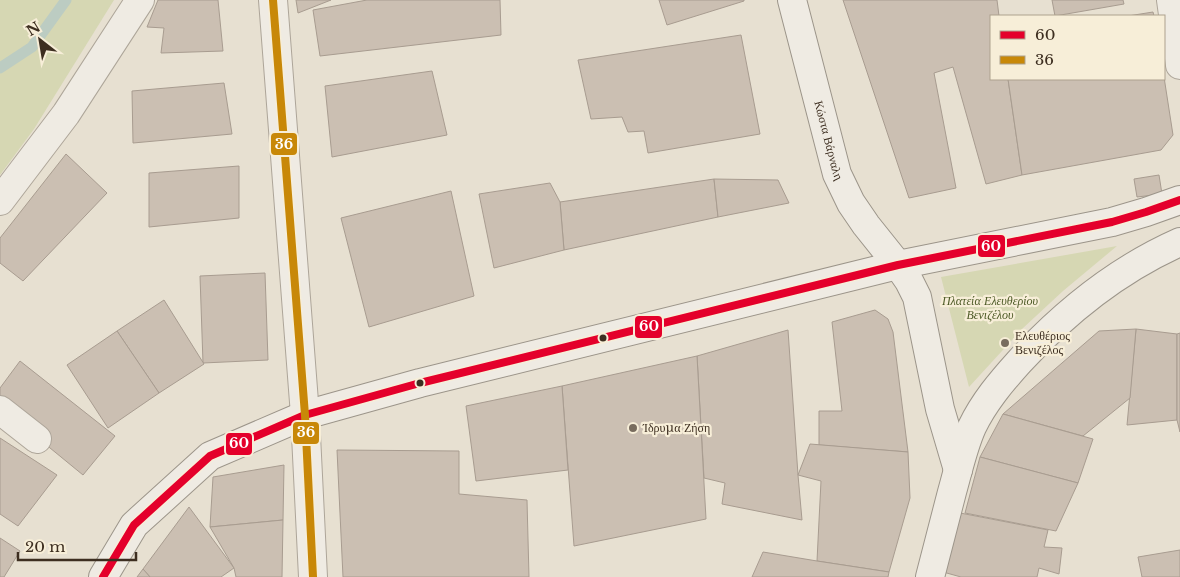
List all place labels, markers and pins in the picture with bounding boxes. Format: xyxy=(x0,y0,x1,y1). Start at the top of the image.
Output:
place label: Ελευθέριος Βενιζέλος xyxy=(1015,328,1070,357)
unlabelled marker xyxy=(598,333,608,343)
marker: Ελευθέριος Βενιζέλος xyxy=(999,337,1011,349)
unlabelled marker xyxy=(415,378,425,388)
place label: Ίδρυμα Ζήση xyxy=(642,420,710,435)
marker: Ίδρυμα Ζήση xyxy=(627,422,639,434)

